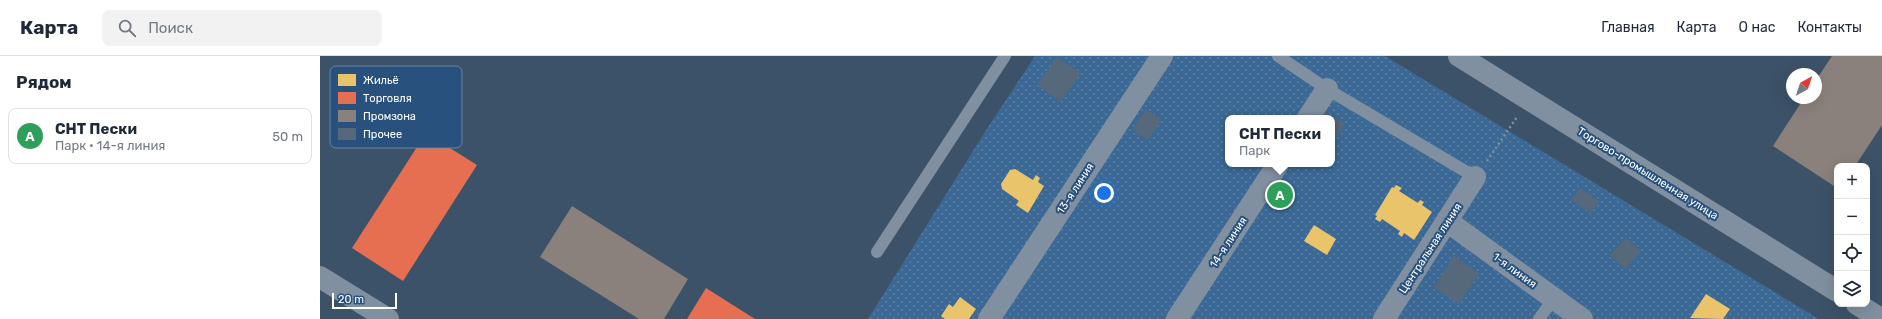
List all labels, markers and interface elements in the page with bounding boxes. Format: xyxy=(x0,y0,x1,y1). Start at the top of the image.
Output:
search box xyxy=(102,10,382,46)
text: Карта xyxy=(20,16,78,39)
icon: search xyxy=(116,17,138,39)
text: Поиск xyxy=(148,19,193,37)
text: Главная xyxy=(1601,19,1655,36)
text: Карта xyxy=(1677,19,1717,36)
text: О нас xyxy=(1739,19,1775,36)
text: Контакты xyxy=(1797,19,1862,36)
legend xyxy=(330,66,462,148)
north arrow xyxy=(1786,68,1822,104)
text: Рядом xyxy=(16,72,72,92)
text: Жильё xyxy=(363,74,399,87)
text: Торговля xyxy=(363,92,412,105)
text: Промзона xyxy=(363,110,416,123)
popup xyxy=(1225,115,1335,167)
text: СНТ Пески xyxy=(55,120,137,138)
text: СНТ Пески xyxy=(1239,125,1321,143)
street label: Торгово-промышленная улица xyxy=(1575,125,1721,222)
text: Прочее xyxy=(363,128,402,141)
text: A xyxy=(25,129,35,144)
text: 50 m xyxy=(272,129,303,144)
text: Парк · 14-я линия xyxy=(55,138,165,153)
text: Парк xyxy=(1239,143,1270,158)
street label: 13-я линия xyxy=(1054,160,1097,216)
map controls xyxy=(1834,163,1870,307)
button: + xyxy=(1834,163,1870,199)
pin: A xyxy=(1267,180,1293,210)
your location xyxy=(1094,183,1114,203)
button: − xyxy=(1834,199,1870,235)
street label: Центральная линия xyxy=(1396,201,1464,296)
street label: 14-я линия xyxy=(1207,214,1250,270)
button: locate xyxy=(1834,235,1870,271)
street label: 1-я линия xyxy=(1490,250,1539,291)
button: layers xyxy=(1834,271,1870,307)
scale bar xyxy=(332,291,397,310)
text: 20 m xyxy=(338,293,364,306)

